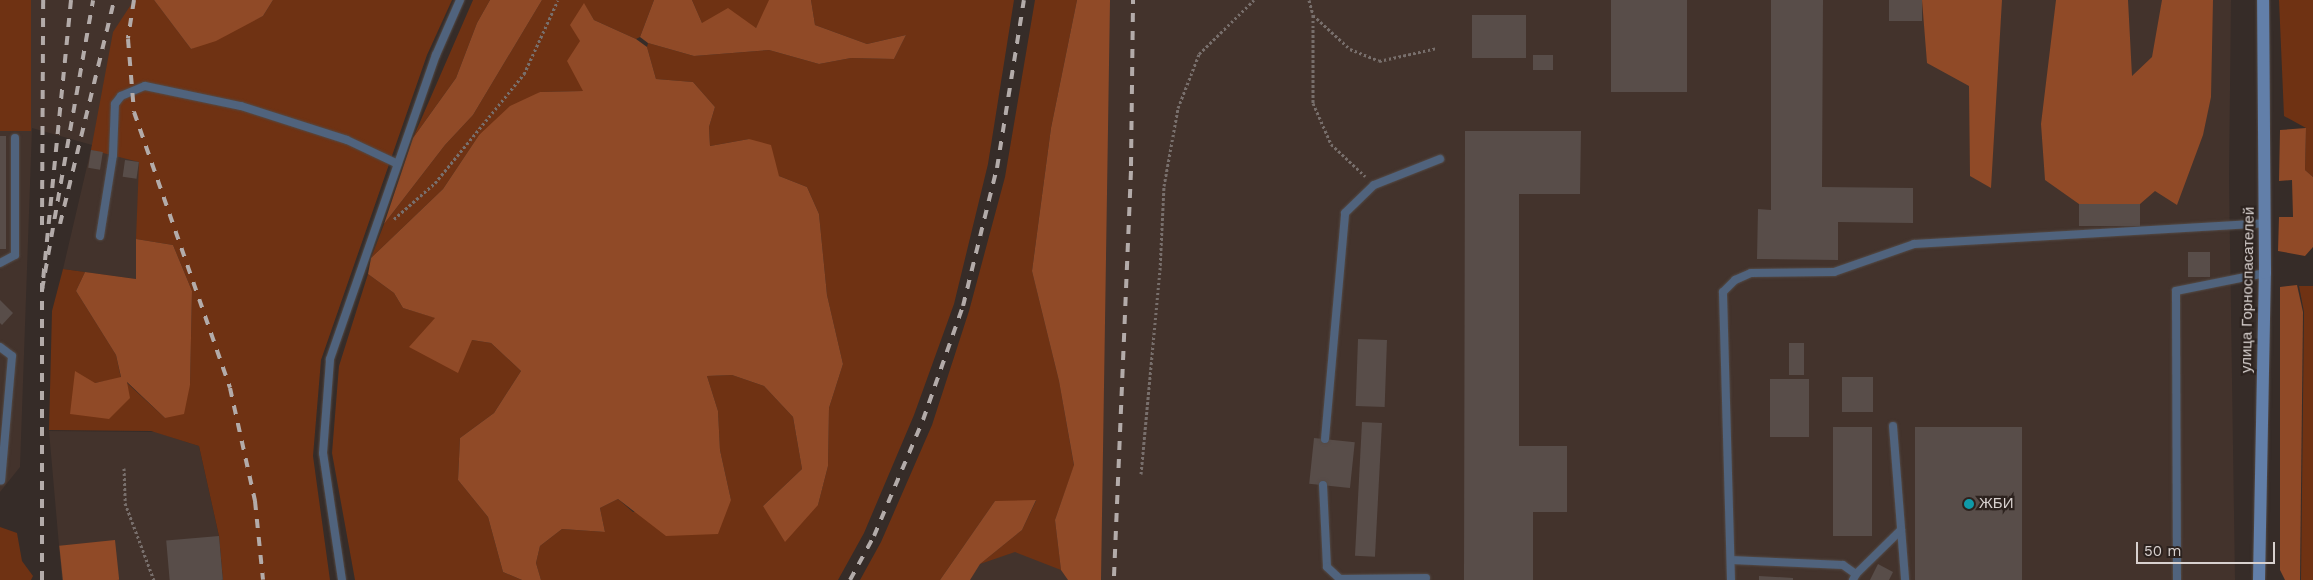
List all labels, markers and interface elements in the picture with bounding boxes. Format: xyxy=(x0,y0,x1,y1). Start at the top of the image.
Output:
street label: улица Горноспасателей xyxy=(2238,207,2258,373)
place label: ЖБИ xyxy=(1979,495,2013,513)
marker: ЖБИ xyxy=(1963,498,1975,510)
scale bar xyxy=(2138,532,2277,564)
text: 50 m xyxy=(2144,542,2181,560)

